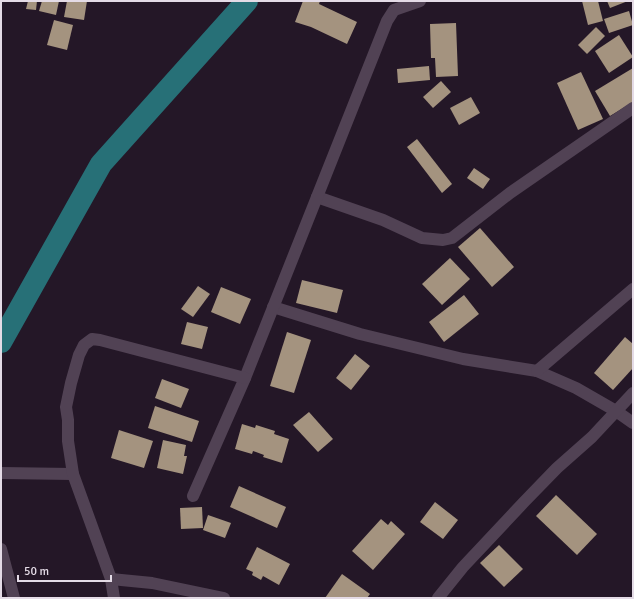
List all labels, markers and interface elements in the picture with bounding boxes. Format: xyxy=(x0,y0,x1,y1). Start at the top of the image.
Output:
scale bar xyxy=(18,557,111,583)
text: 50 m xyxy=(24,564,49,579)

